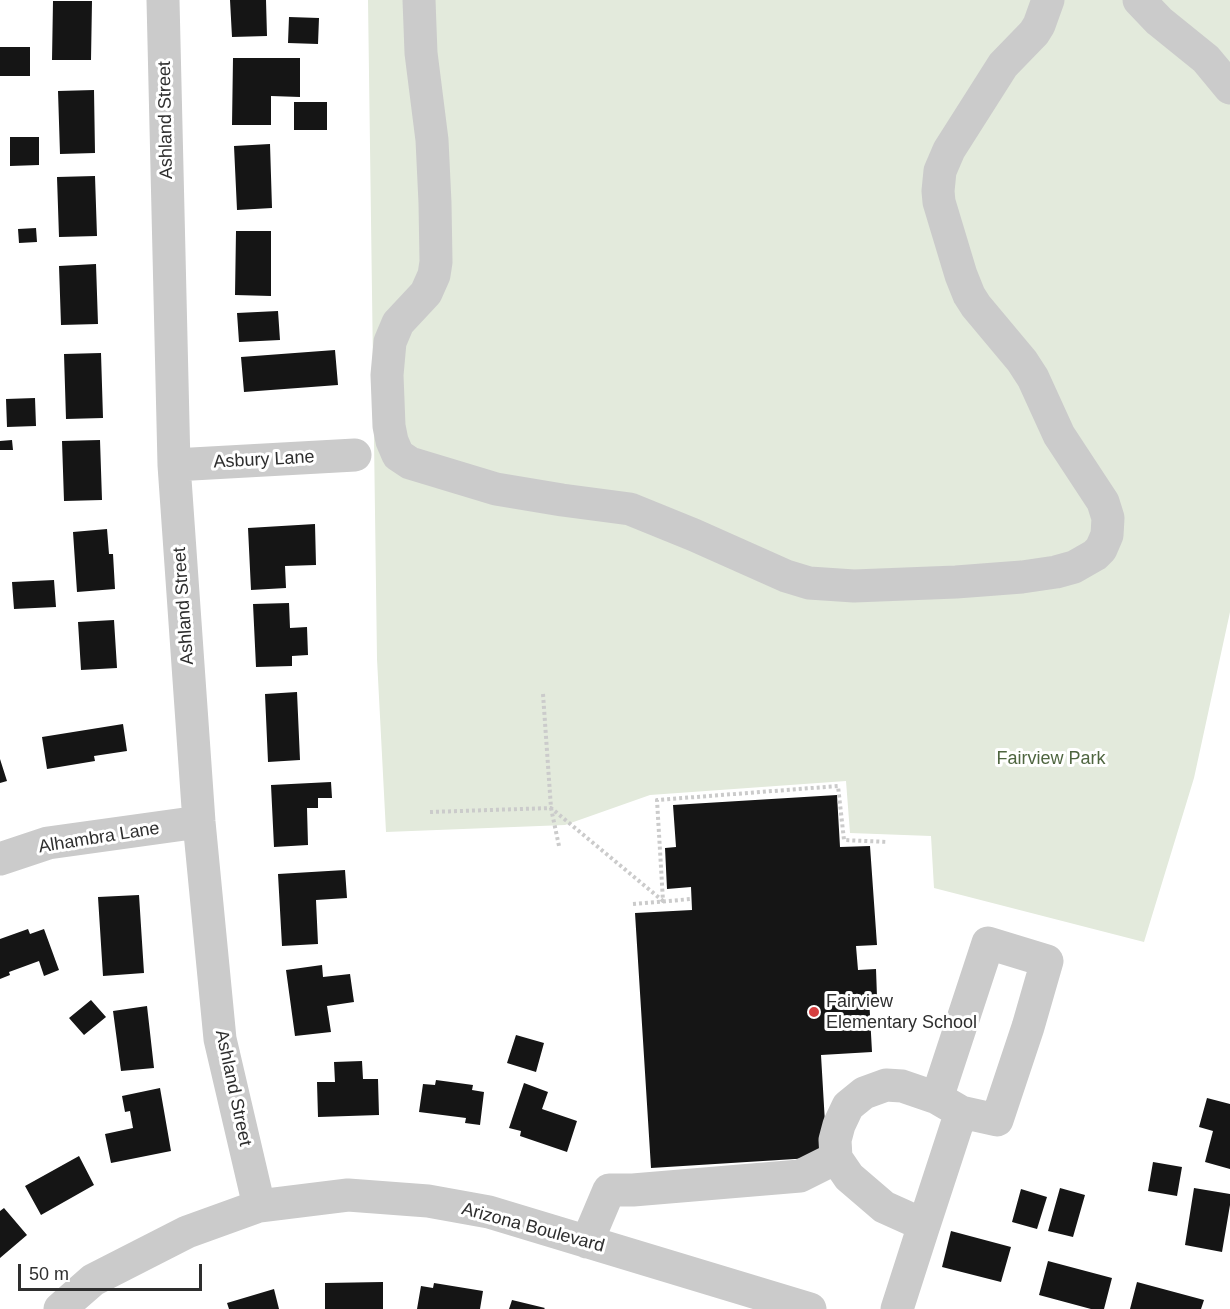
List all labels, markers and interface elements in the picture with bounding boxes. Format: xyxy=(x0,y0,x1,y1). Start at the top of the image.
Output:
street label: Ashland Street xyxy=(154,61,178,179)
street label: Asbury Lane xyxy=(213,447,315,473)
street label: Ashland Street xyxy=(169,546,199,666)
park label: Fairview Park xyxy=(996,748,1106,770)
street label: Alhambra Lane xyxy=(37,818,161,858)
place label: Fairview Elementary School xyxy=(826,991,977,1034)
marker: Fairview Elementary School xyxy=(807,1005,821,1019)
street label: Ashland Street xyxy=(210,1028,256,1148)
street label: Arizona Boulevard xyxy=(459,1199,607,1257)
scale bar xyxy=(21,1252,206,1290)
text: 50 m xyxy=(29,1264,69,1284)

